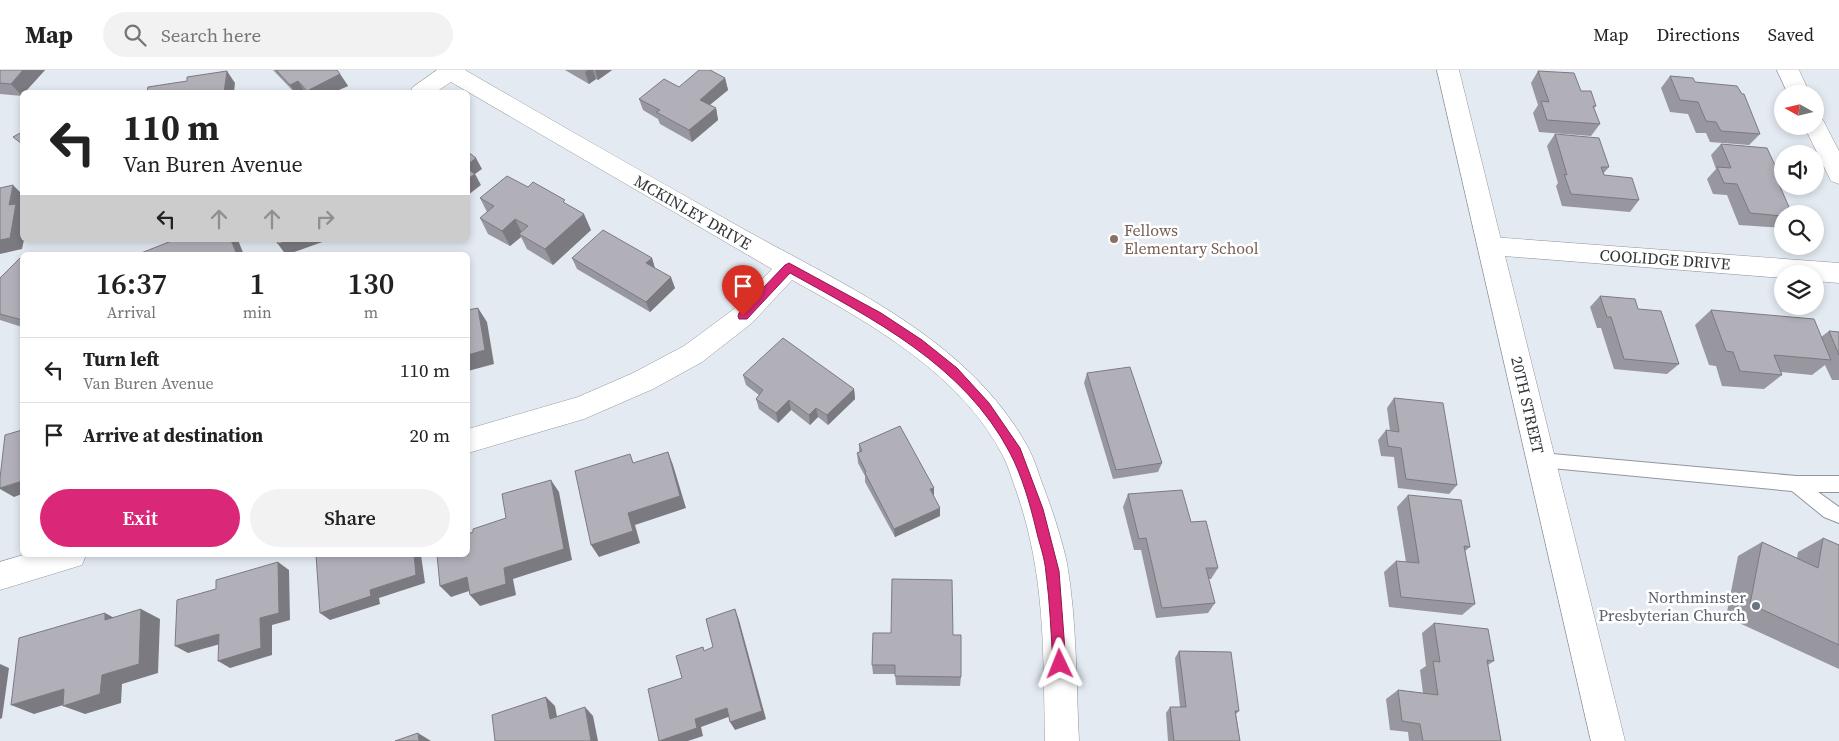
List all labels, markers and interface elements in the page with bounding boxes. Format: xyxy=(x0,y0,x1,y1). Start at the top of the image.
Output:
search box xyxy=(103,12,453,57)
text: Map xyxy=(25,18,73,51)
icon: search xyxy=(121,21,149,49)
text: Search here xyxy=(161,22,261,48)
text: Map xyxy=(1593,22,1629,47)
text: Directions xyxy=(1657,22,1740,47)
text: Saved xyxy=(1768,22,1814,47)
north arrow xyxy=(1774,85,1824,135)
map controls xyxy=(1774,85,1824,315)
text: 110 m xyxy=(123,104,219,152)
icon: left xyxy=(40,110,105,175)
button: sound xyxy=(1774,145,1824,195)
text: Van Buren Avenue xyxy=(123,149,303,179)
street label: MCKINLEY DRIVE xyxy=(630,169,756,255)
icon: left xyxy=(152,205,180,233)
icon: ahead xyxy=(205,205,233,233)
icon: ahead xyxy=(258,205,286,233)
icon: right xyxy=(311,205,339,233)
button: search xyxy=(1774,205,1824,255)
place label: Fellows Elementary School xyxy=(1124,219,1259,259)
marker: Fellows Elementary School xyxy=(1108,233,1120,245)
street label: COOLIDGE DRIVE xyxy=(1599,243,1731,275)
text: 16:37 xyxy=(96,263,167,304)
text: 1 xyxy=(249,263,265,304)
text: 130 xyxy=(347,263,394,304)
pin xyxy=(722,265,764,316)
button: layers xyxy=(1774,265,1824,315)
icon: arrive xyxy=(729,272,757,300)
text: Arrival xyxy=(107,301,156,323)
text: min xyxy=(243,301,272,323)
text: m xyxy=(364,301,378,323)
text: Turn left xyxy=(83,346,159,372)
street label: 20TH STREET xyxy=(1506,354,1550,456)
icon: left xyxy=(40,356,68,384)
text: 110 m xyxy=(400,357,450,383)
text: Van Buren Avenue xyxy=(83,372,214,394)
icon: arrive xyxy=(40,421,68,449)
text: Arrive at destination xyxy=(83,422,263,448)
text: 20 m xyxy=(409,422,450,448)
button: Exit xyxy=(40,489,240,547)
button: Share xyxy=(250,489,450,547)
place label: Northminster Presbyterian Church xyxy=(1599,586,1746,626)
marker: Northminster Presbyterian Church xyxy=(1750,600,1762,612)
position arrow xyxy=(1033,637,1085,689)

